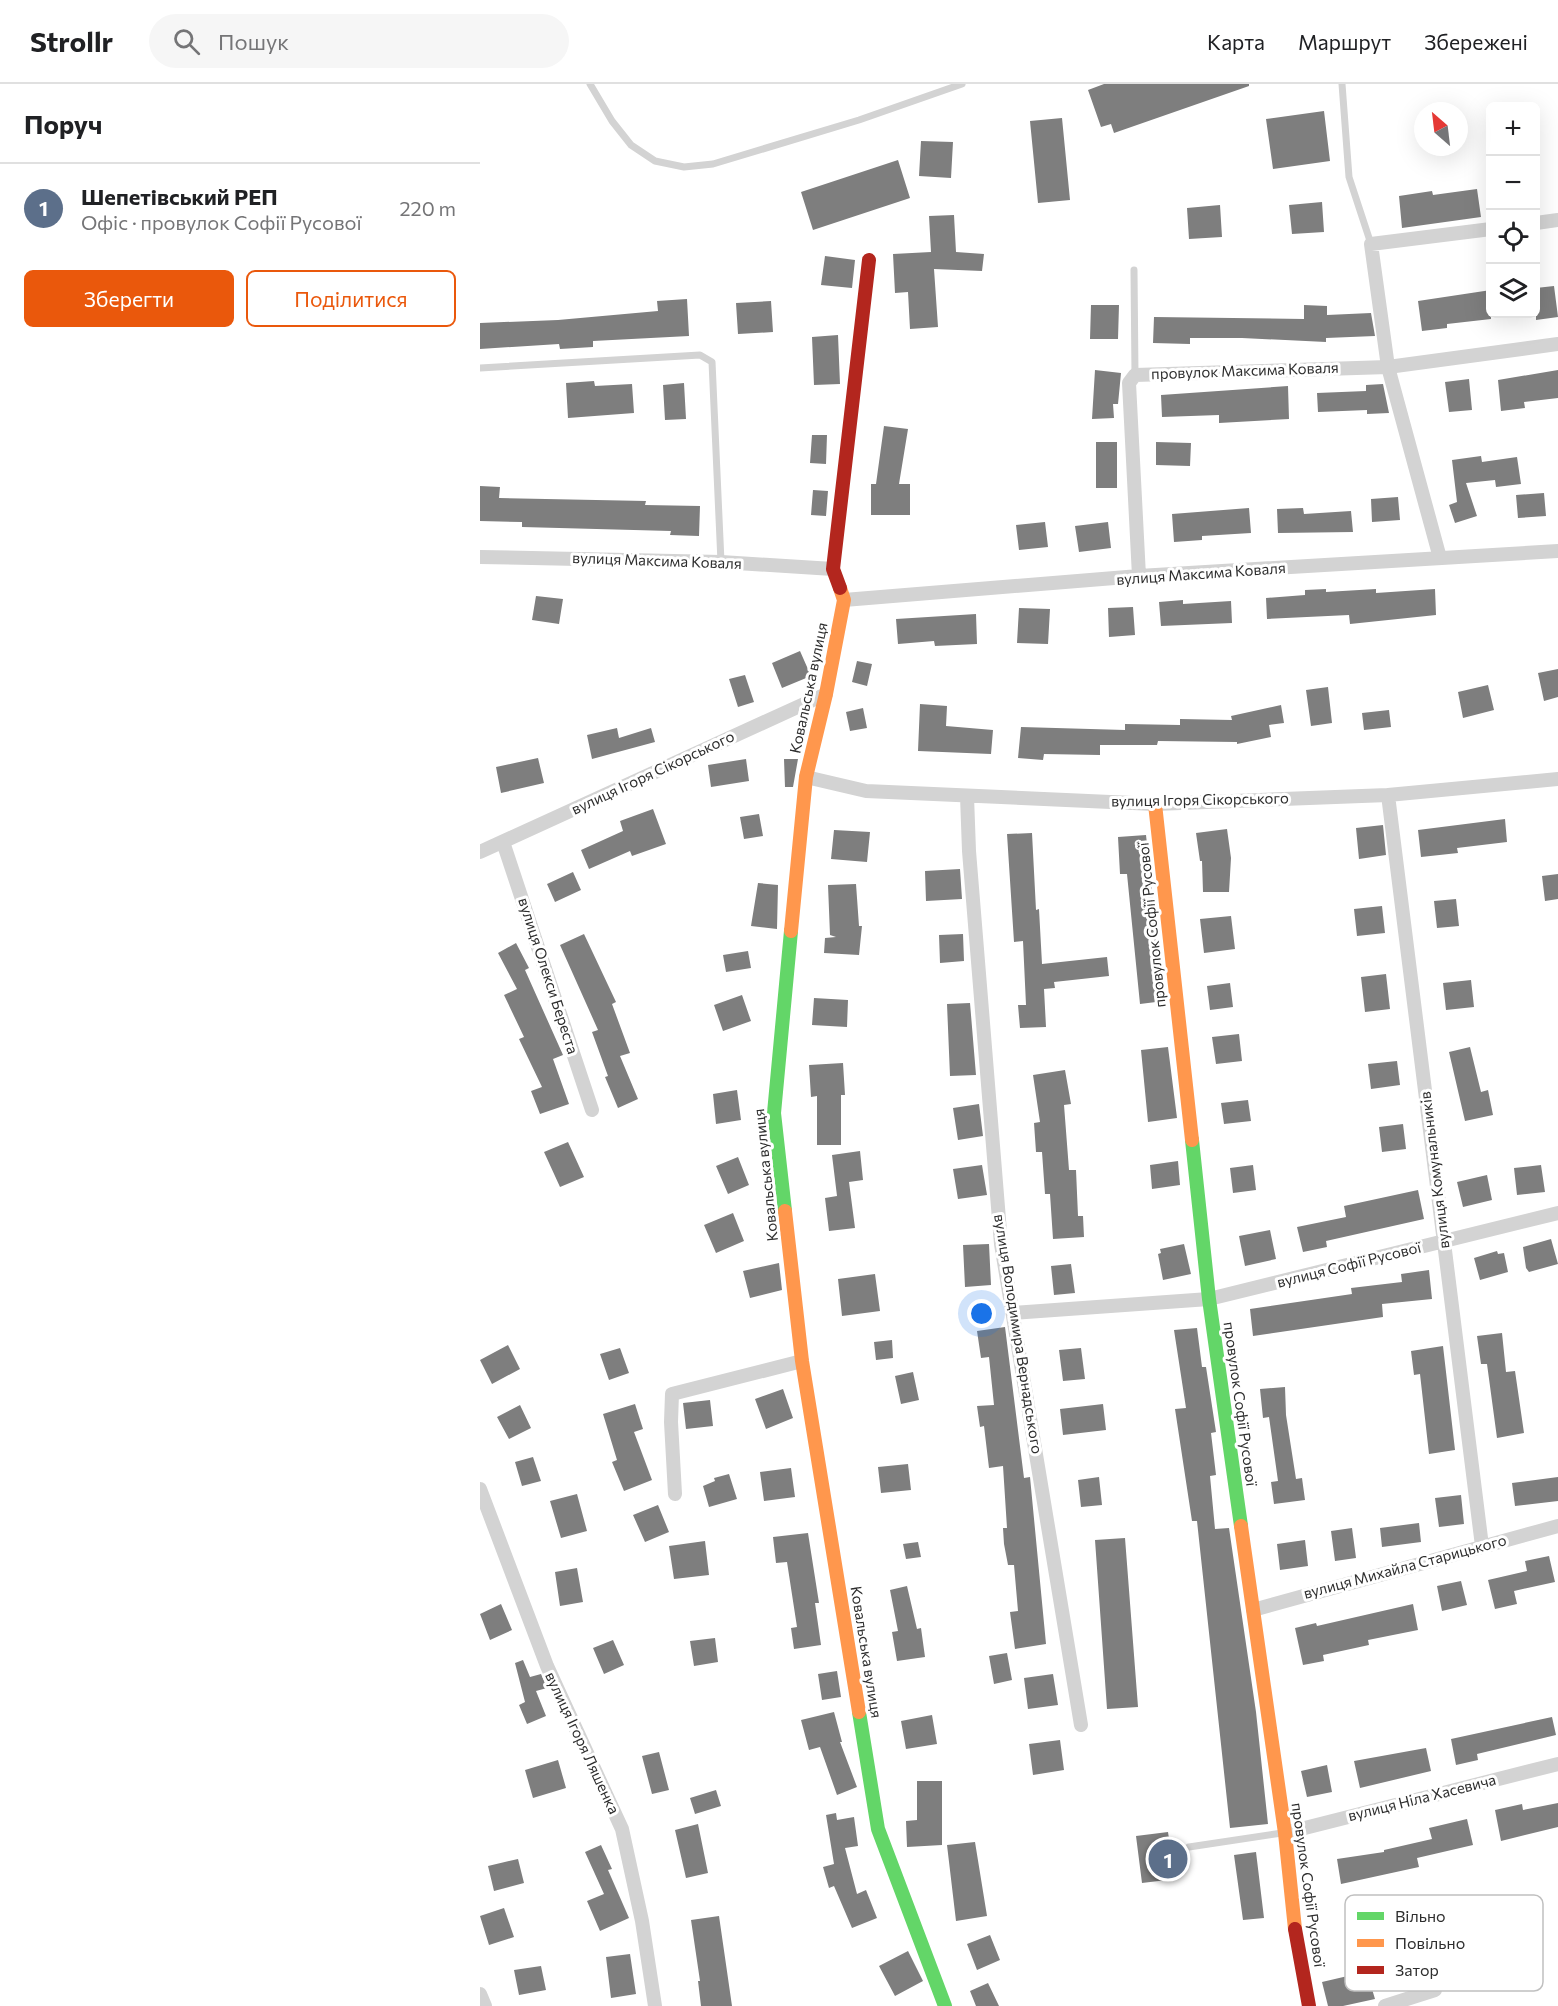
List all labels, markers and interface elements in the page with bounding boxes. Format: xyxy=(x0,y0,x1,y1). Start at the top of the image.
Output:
search box xyxy=(149,14,569,68)
text: Strollr xyxy=(30,24,113,58)
icon: search xyxy=(170,25,203,58)
text: Пошук xyxy=(218,28,289,55)
text: Карта xyxy=(1207,29,1265,54)
text: Маршрут xyxy=(1298,29,1391,54)
text: Збережені xyxy=(1424,29,1528,54)
north arrow xyxy=(1414,102,1468,156)
map controls xyxy=(1486,102,1540,318)
button: + xyxy=(1486,102,1540,156)
text: Поруч xyxy=(24,108,102,139)
button: − xyxy=(1486,156,1540,210)
text: Шепетівський РЕП xyxy=(81,183,278,210)
text: 1 xyxy=(39,196,48,220)
text: 220 m xyxy=(400,196,456,220)
text: Офіс · провулок Софії Русової xyxy=(81,210,362,234)
button: locate xyxy=(1486,210,1540,264)
button: layers xyxy=(1486,264,1540,318)
button: Зберегти xyxy=(24,270,234,327)
button: Поділитися xyxy=(246,270,456,327)
street label: провулок Максима Коваля xyxy=(1151,358,1339,382)
street label: вулиця Максима Коваля xyxy=(572,548,742,572)
street label: вулиця Максима Коваля xyxy=(1116,558,1286,588)
street label: Ковальська вулиця xyxy=(785,621,831,755)
street label: вулиця Ігоря Сікорського xyxy=(568,726,737,818)
street label: вулиця Ігоря Сікорського xyxy=(1111,788,1289,810)
street label: провулок Софії Русової xyxy=(1133,841,1169,1009)
street label: вулиця Олекси Береста xyxy=(515,895,583,1056)
street label: вулиця Комунальників xyxy=(1415,1090,1453,1250)
street label: Ковальська вулиця xyxy=(749,1108,781,1242)
street label: вулиця Володимира Вернадського xyxy=(991,1213,1047,1455)
street label: вулиця Софії Русової xyxy=(1275,1237,1424,1291)
your location xyxy=(967,1299,996,1328)
street label: провулок Софії Русової xyxy=(1221,1320,1262,1488)
street label: вулиця Михайла Старицького xyxy=(1301,1530,1508,1602)
street label: Ковальська вулиця xyxy=(848,1585,886,1719)
street label: вулиця Ігоря Ляшенка xyxy=(542,1669,624,1817)
street label: вулиця Ніла Хасевича xyxy=(1346,1770,1498,1824)
street label: провулок Софії Русової xyxy=(1289,1801,1330,1969)
pin: 1 xyxy=(1148,1836,1188,1882)
legend xyxy=(1345,1895,1543,1991)
text: Вільно xyxy=(1395,1906,1446,1925)
text: Повільно xyxy=(1395,1933,1465,1952)
text: Затор xyxy=(1395,1960,1439,1979)

